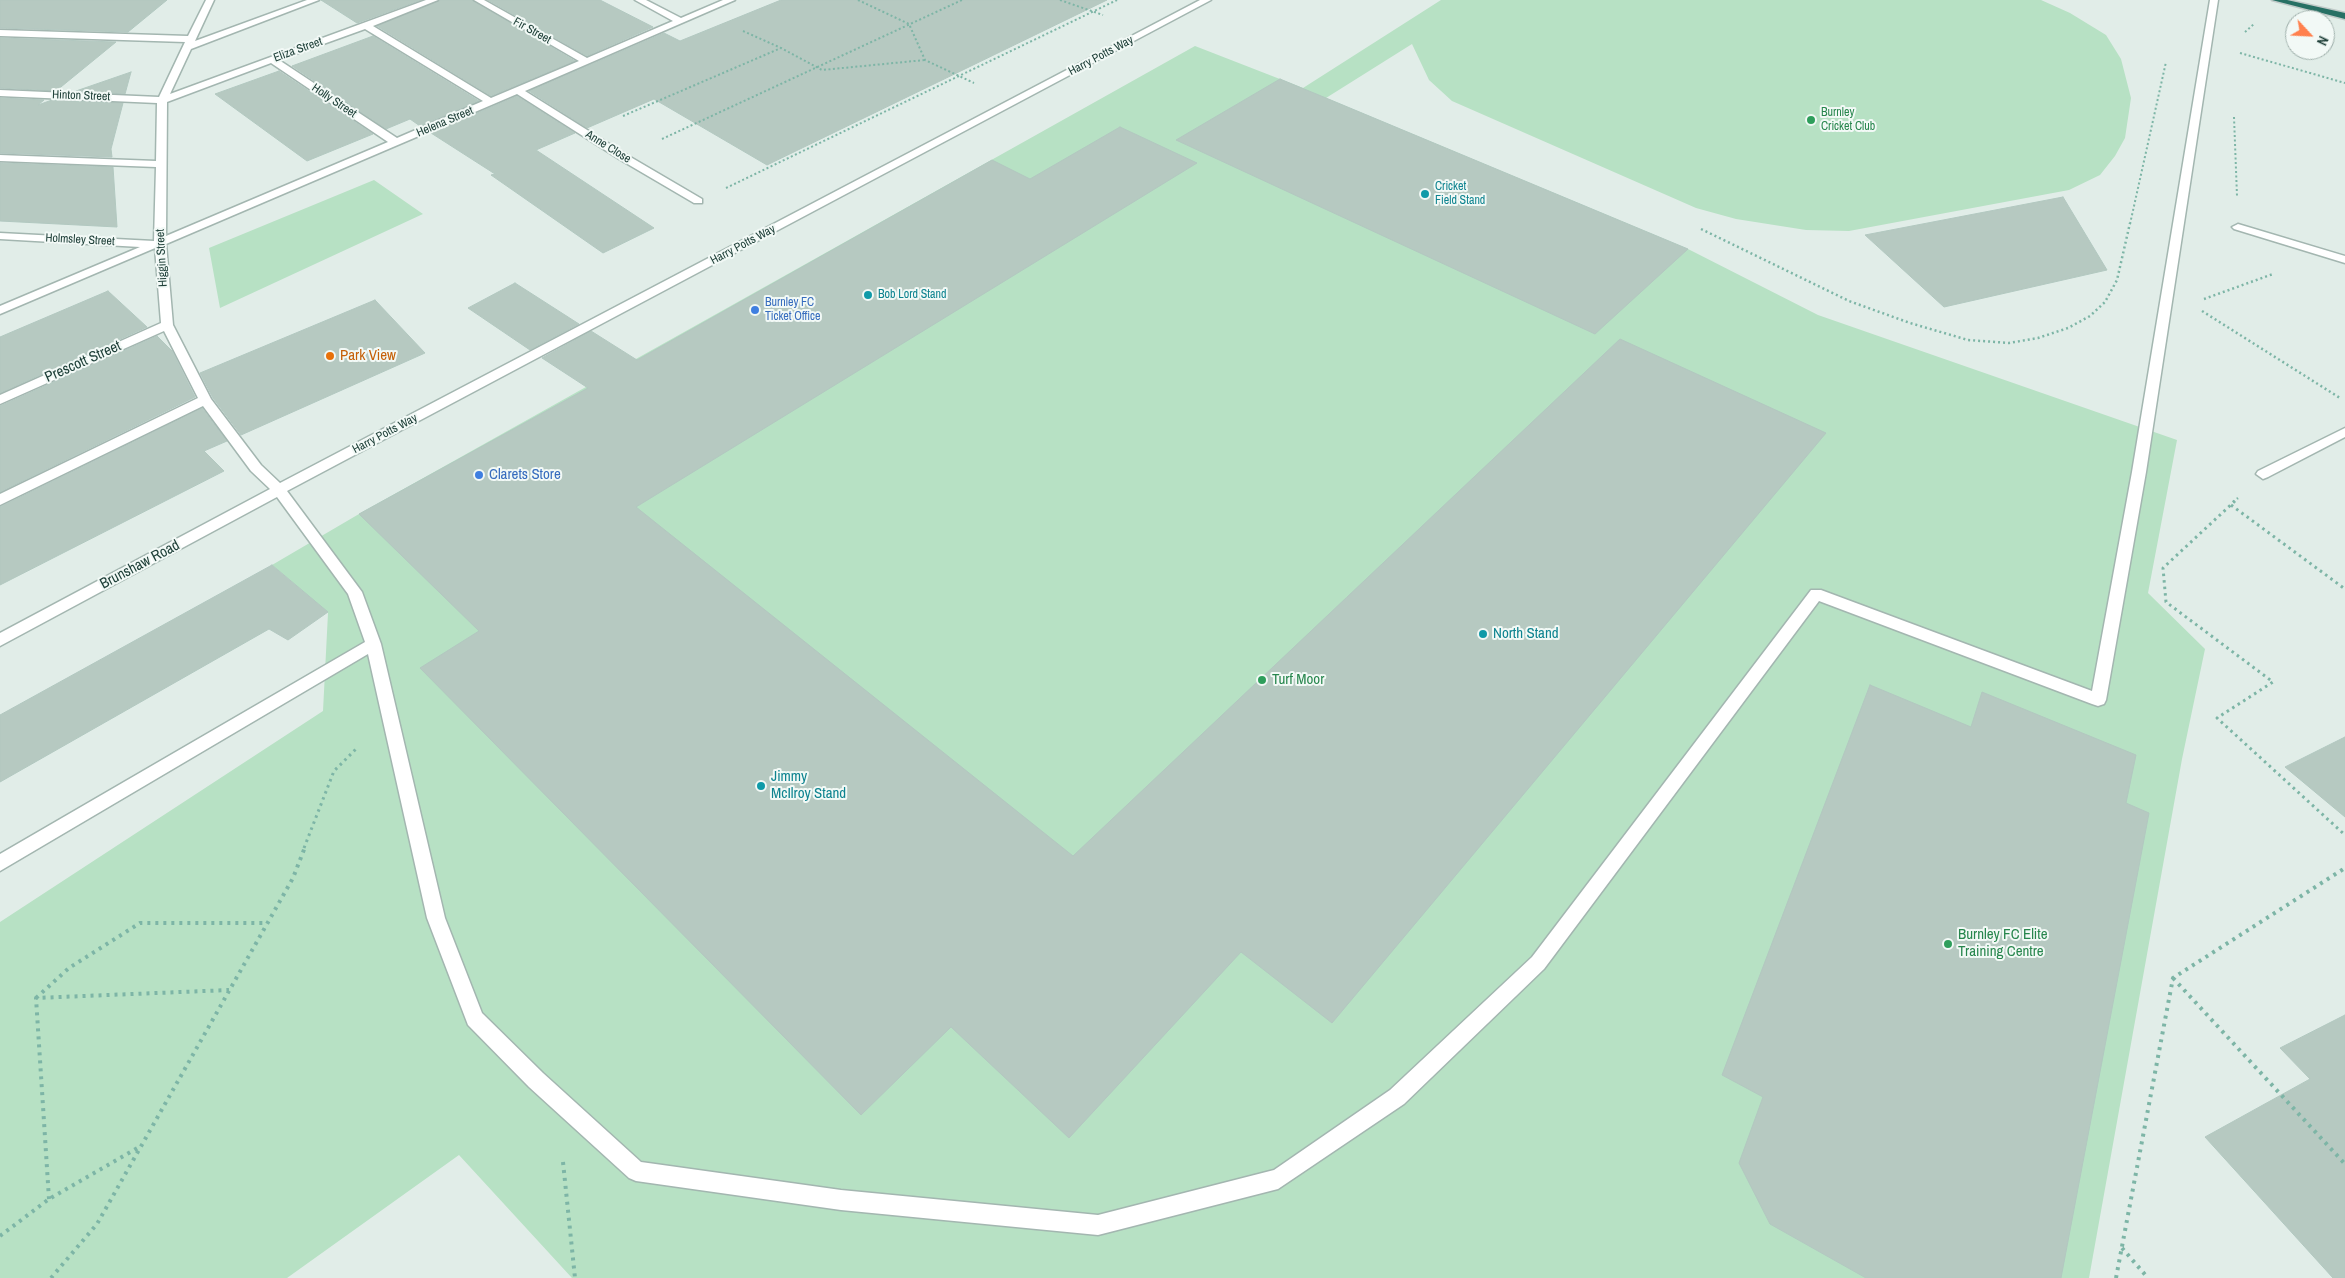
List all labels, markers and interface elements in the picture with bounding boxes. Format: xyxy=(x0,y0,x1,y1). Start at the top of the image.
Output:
north arrow xyxy=(2285,10,2335,60)
street label: Fir Street xyxy=(511,15,553,47)
street label: Harry Potts Way xyxy=(1066,33,1136,79)
text: N xyxy=(2313,33,2333,48)
street label: Eliza Street xyxy=(272,35,324,65)
street label: Holly Street xyxy=(309,81,359,121)
street label: Hinton Street xyxy=(52,88,110,104)
street label: Helena Street xyxy=(414,104,476,140)
place label: Burnley Cricket Club xyxy=(1821,106,1875,134)
marker: Burnley Cricket Club xyxy=(1805,114,1817,126)
street label: Anne Close xyxy=(583,127,633,167)
place label: Cricket Field Stand xyxy=(1435,180,1485,208)
marker: Cricket Field Stand xyxy=(1419,188,1431,200)
street label: Harry Potts Way xyxy=(708,222,778,268)
street label: Higgin Street xyxy=(153,229,171,287)
street label: Holmsley Street xyxy=(45,231,115,249)
place label: Bob Lord Stand xyxy=(878,288,946,302)
marker: Bob Lord Stand xyxy=(862,289,874,301)
place label: Burnley FC Ticket Office xyxy=(765,296,820,324)
marker: Burnley FC Ticket Office xyxy=(749,304,761,316)
street label: Prescott Street xyxy=(42,337,124,387)
place label: Park View xyxy=(340,347,396,365)
marker: Park View xyxy=(324,350,336,362)
street label: Harry Potts Way xyxy=(350,411,420,457)
place label: Clarets Store xyxy=(489,466,561,484)
marker: Clarets Store xyxy=(473,469,485,481)
street label: Brunshaw Road xyxy=(97,537,183,593)
place label: North Stand xyxy=(1493,625,1559,643)
marker: North Stand xyxy=(1477,628,1489,640)
place label: Turf Moor xyxy=(1272,671,1324,689)
marker: Turf Moor xyxy=(1256,674,1268,686)
place label: Jimmy McIlroy Stand xyxy=(771,768,846,803)
marker: Jimmy McIlroy Stand xyxy=(755,780,767,792)
place label: Burnley FC Elite Training Centre xyxy=(1958,926,2048,961)
marker: Burnley FC Elite Training Centre xyxy=(1942,938,1954,950)

